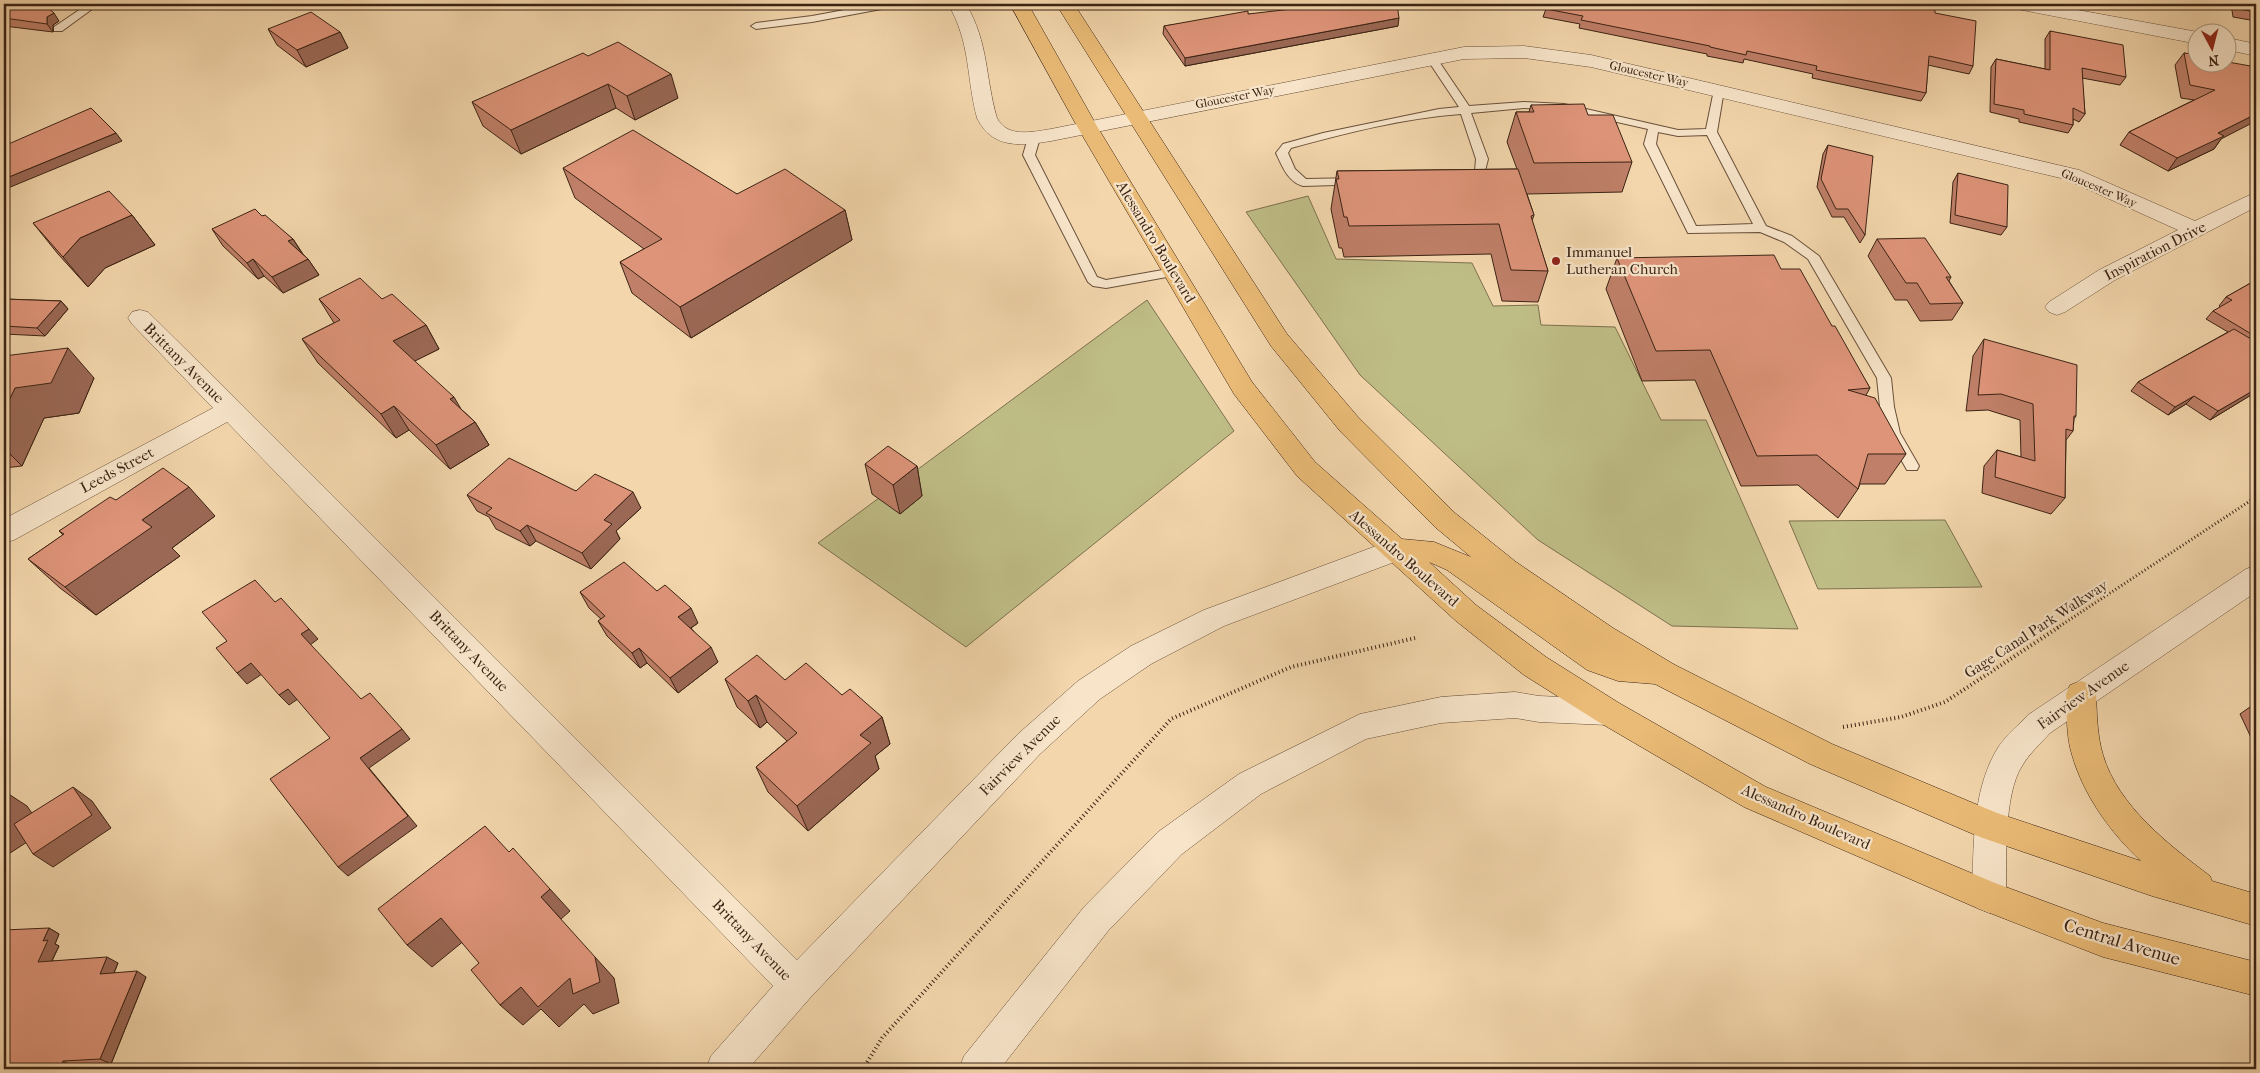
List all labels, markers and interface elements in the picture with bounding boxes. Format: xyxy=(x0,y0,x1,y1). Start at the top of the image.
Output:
north arrow xyxy=(2188,22,2238,72)
text: N xyxy=(2207,51,2220,70)
street label: Gloucester Way xyxy=(1608,58,1690,90)
street label: Gloucester Way xyxy=(1194,82,1277,112)
street label: Gloucester Way xyxy=(2059,166,2139,210)
street label: Alessandro Boulevard xyxy=(1112,177,1200,307)
street label: Inspiration Drive xyxy=(2101,217,2209,284)
place label: Immanuel Lutheran Church xyxy=(1566,243,1679,278)
marker: Immanuel Lutheran Church xyxy=(1550,255,1562,267)
street label: Brittany Avenue xyxy=(140,319,228,407)
street label: Leeds Street xyxy=(77,443,157,497)
street label: Alessandro Boulevard xyxy=(1345,505,1463,611)
street label: Gage Canal Park Walkway xyxy=(1961,575,2112,682)
street label: Brittany Avenue xyxy=(426,607,513,696)
street label: Fairview Avenue xyxy=(2034,656,2133,733)
street label: Fairview Avenue xyxy=(976,710,1065,799)
street label: Alessandro Boulevard xyxy=(1738,780,1874,854)
street label: Brittany Avenue xyxy=(709,896,796,985)
street label: Central Avenue xyxy=(2061,915,2183,970)

